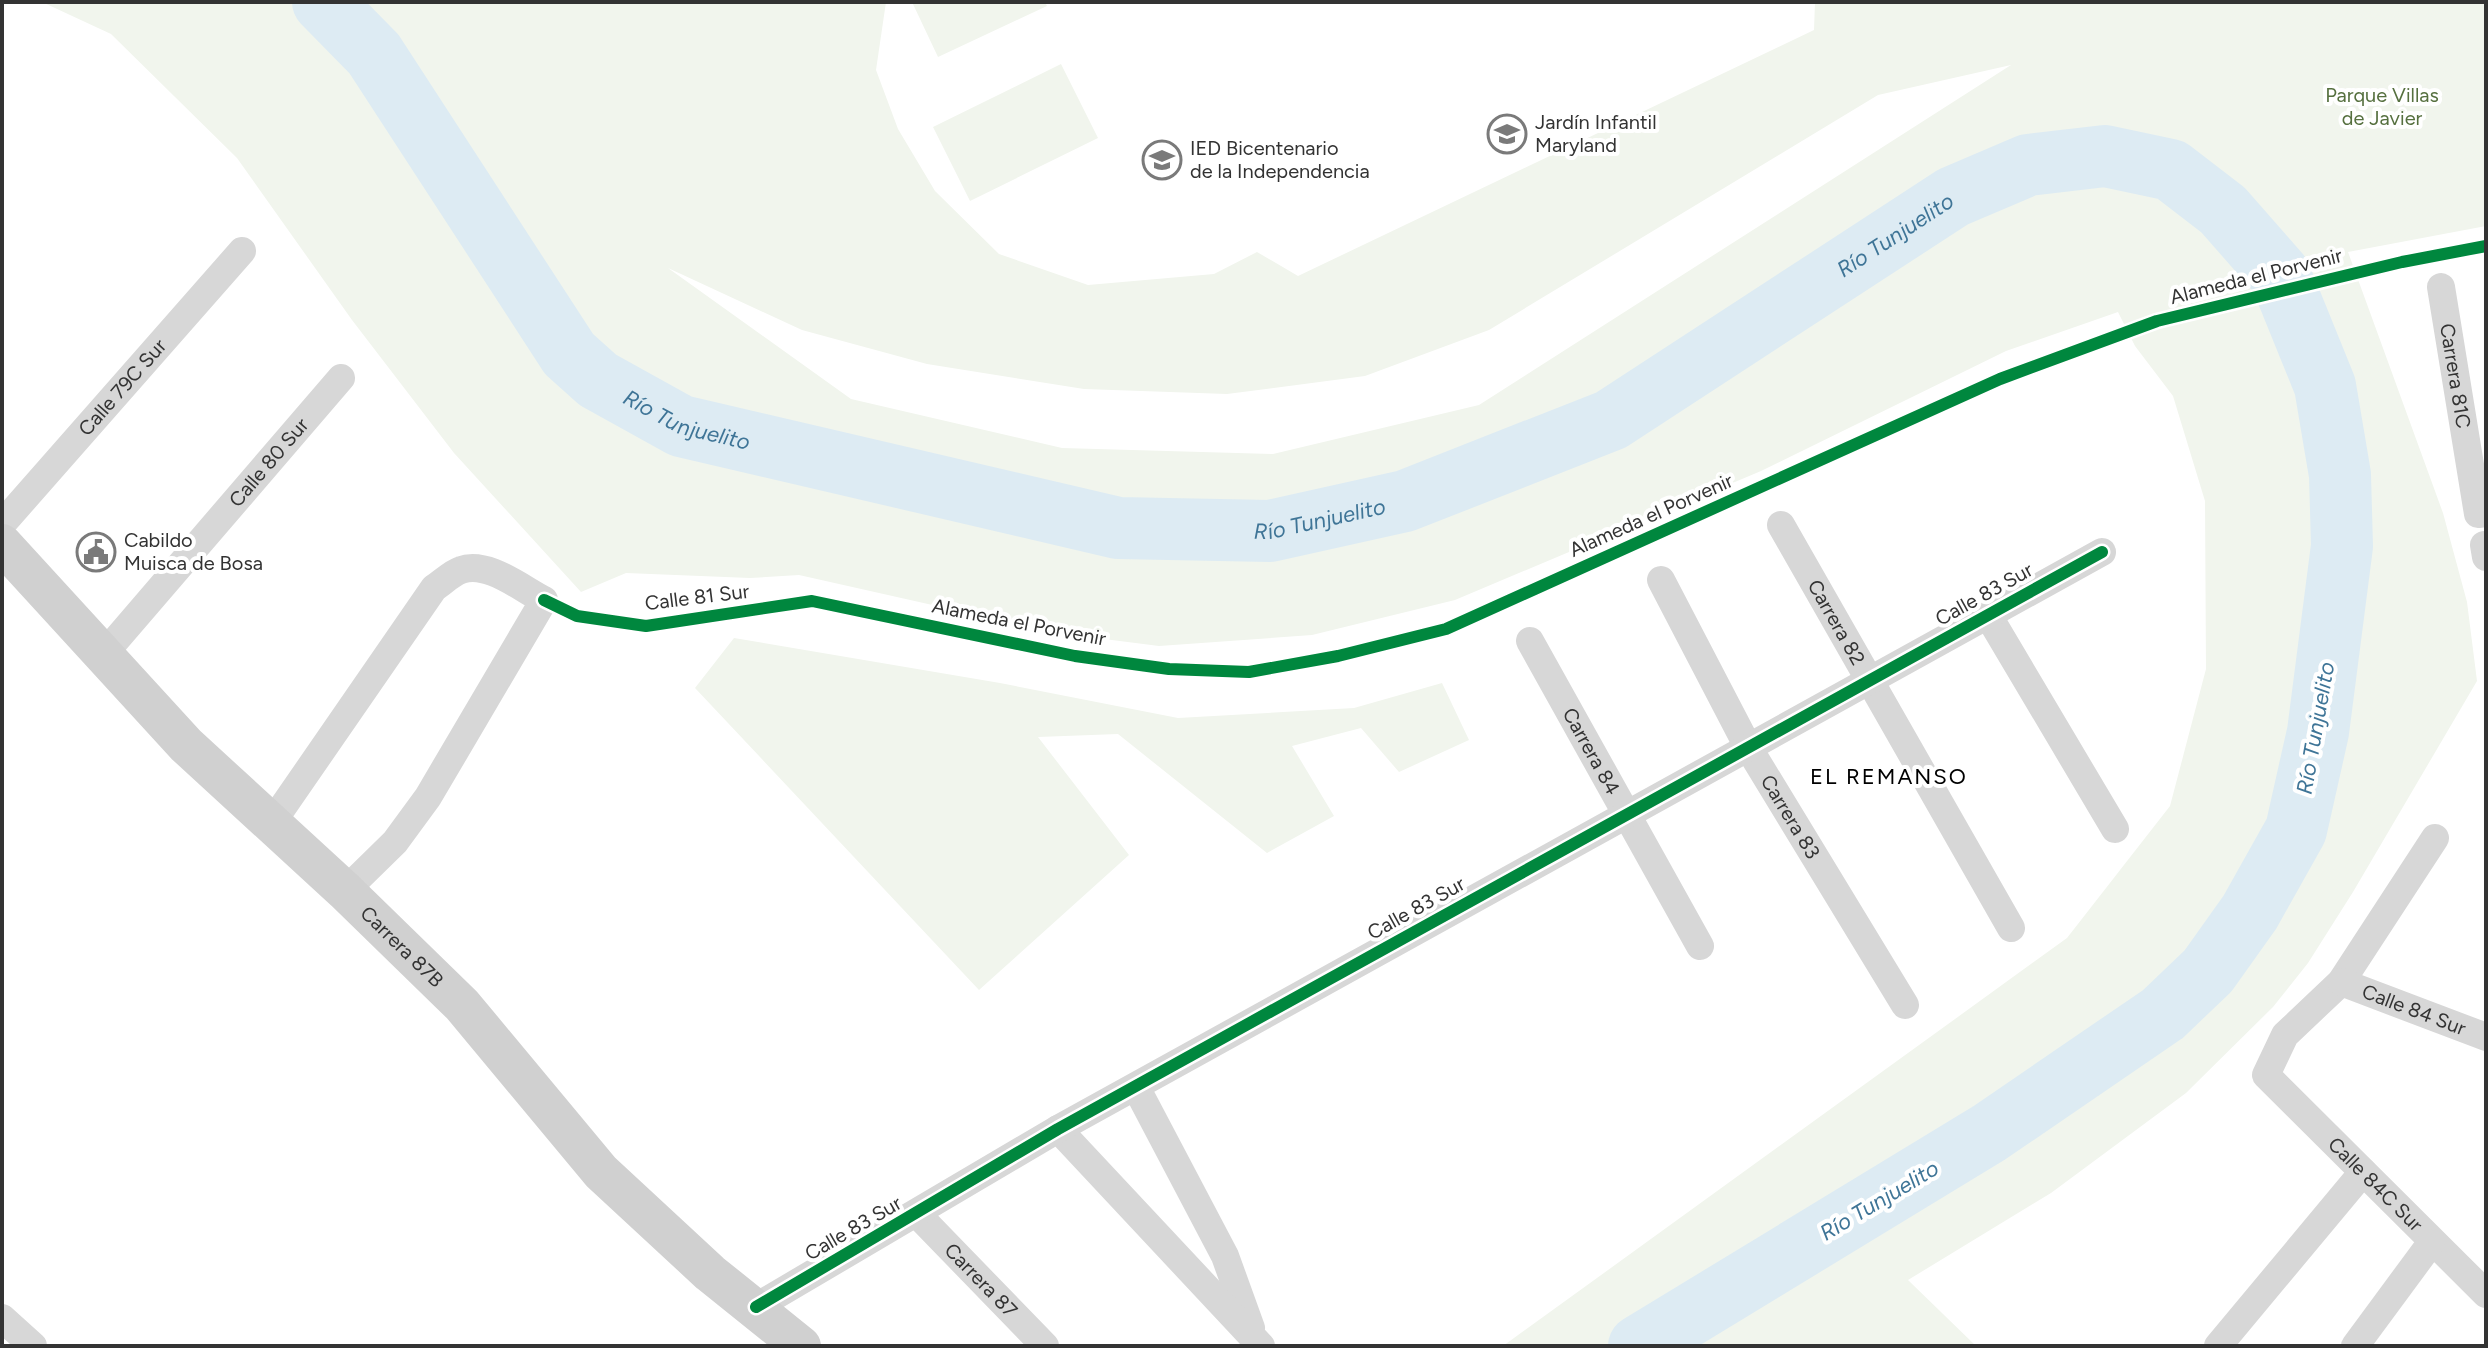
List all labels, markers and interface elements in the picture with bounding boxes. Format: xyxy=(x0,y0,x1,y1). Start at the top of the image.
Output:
park label: Parque Villas de Javier xyxy=(2325,83,2439,130)
place label: Jardín Infantil Maryland xyxy=(1535,110,1657,157)
school or university icon: Jardín Infantil Maryland xyxy=(1486,113,1528,155)
place label: IED Bicentenario de la Independencia xyxy=(1190,136,1370,183)
school or university icon: IED Bicentenario de la Independencia xyxy=(1141,139,1183,181)
water label: Río Tunjuelito xyxy=(1832,187,1959,283)
street label: Alameda el Porvenir xyxy=(2167,243,2345,309)
street label: Carrera 81C xyxy=(2435,322,2476,430)
street label: Calle 79C Sur xyxy=(73,334,171,441)
water label: Río Tunjuelito xyxy=(619,384,753,456)
street label: Calle 80 Sur xyxy=(224,413,313,512)
street label: Alameda el Porvenir xyxy=(1565,468,1737,562)
water label: Río Tunjuelito xyxy=(1253,493,1388,545)
place label: Cabildo Muisca de Bosa xyxy=(124,528,263,575)
public building icon: Cabildo Muisca de Bosa xyxy=(75,531,117,573)
street label: Calle 83 Sur xyxy=(1931,557,2037,631)
street label: Carrera 82 xyxy=(1803,575,1870,669)
street label: Calle 81 Sur xyxy=(643,579,751,615)
street label: Alameda el Porvenir xyxy=(930,593,1108,651)
water label: Río Tunjuelito xyxy=(2291,660,2340,796)
street label: Carrera 84 xyxy=(1558,703,1625,799)
district label: EL REMANSO xyxy=(1810,763,1968,790)
street label: Carrera 83 xyxy=(1756,770,1825,863)
street label: Calle 83 Sur xyxy=(1363,871,1469,945)
street label: Carrera 87B xyxy=(356,901,448,992)
street label: Calle 84 Sur xyxy=(2359,979,2469,1040)
street label: Calle 84C Sur xyxy=(2323,1132,2428,1236)
water label: Río Tunjuelito xyxy=(1815,1154,1944,1247)
street label: Calle 83 Sur xyxy=(800,1191,906,1265)
street label: Carrera 87 xyxy=(940,1238,1023,1322)

